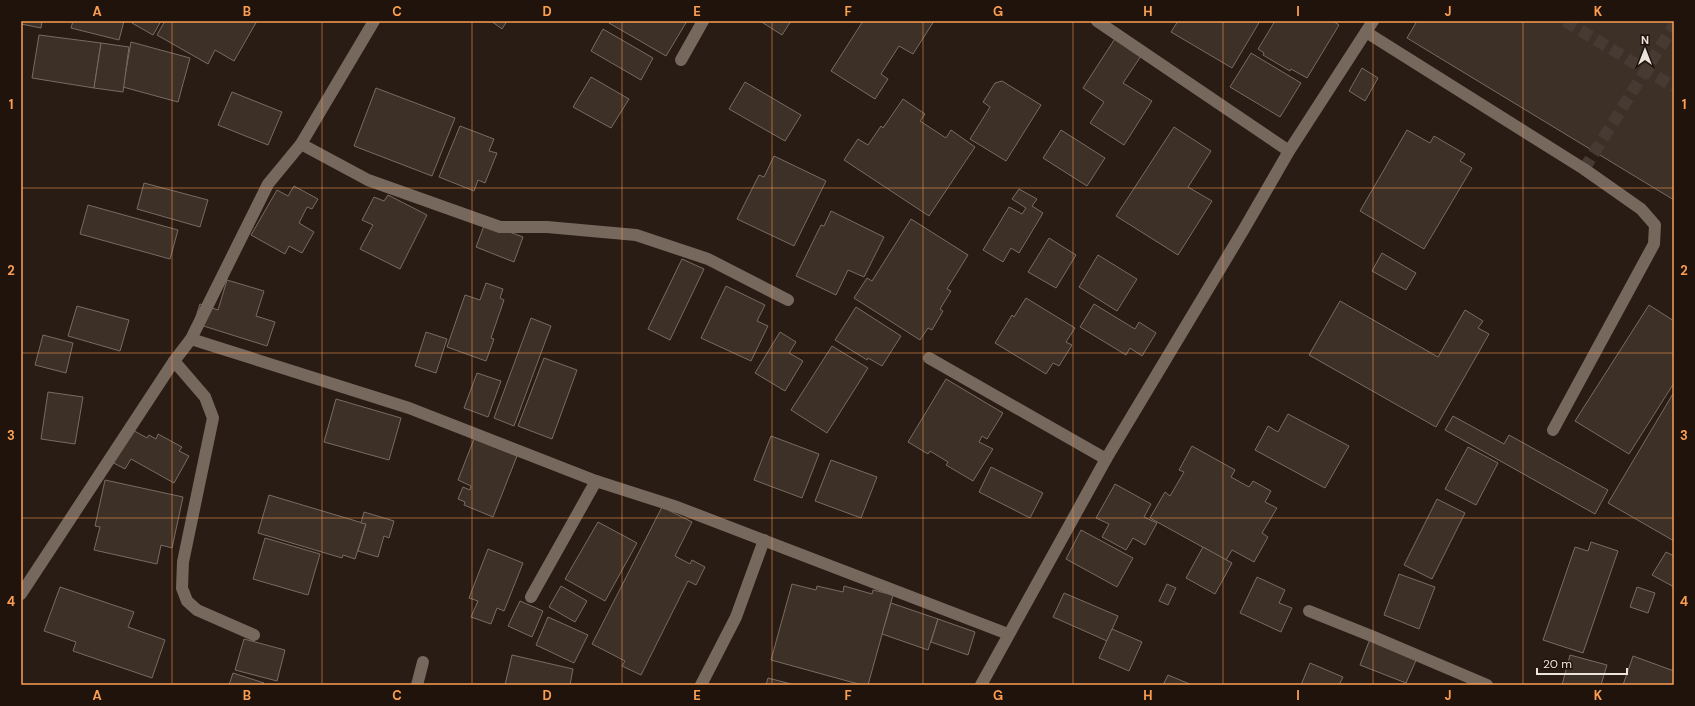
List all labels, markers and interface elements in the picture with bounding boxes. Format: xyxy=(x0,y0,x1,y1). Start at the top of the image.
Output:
text: A xyxy=(92,3,102,20)
text: B xyxy=(243,3,251,20)
text: C xyxy=(392,3,402,20)
text: D xyxy=(542,3,552,20)
text: E xyxy=(693,3,701,20)
text: F xyxy=(844,3,852,20)
text: G xyxy=(993,3,1003,20)
text: H xyxy=(1143,3,1153,20)
text: I xyxy=(1296,3,1300,20)
text: J xyxy=(1444,3,1452,20)
text: K xyxy=(1594,3,1603,20)
north arrow xyxy=(1625,30,1665,70)
text: N xyxy=(1641,33,1649,47)
text: 1 xyxy=(9,96,13,113)
text: 1 xyxy=(1682,96,1686,113)
text: 2 xyxy=(7,262,15,279)
text: 2 xyxy=(1680,262,1688,279)
text: 3 xyxy=(7,427,15,444)
text: 3 xyxy=(1680,427,1688,444)
text: 4 xyxy=(7,593,15,610)
text: 4 xyxy=(1680,593,1688,610)
scale bar xyxy=(1537,650,1627,676)
text: 20 m xyxy=(1543,656,1572,672)
text: A xyxy=(92,687,102,704)
text: B xyxy=(243,687,251,704)
text: C xyxy=(392,687,402,704)
text: D xyxy=(542,687,552,704)
text: E xyxy=(693,687,701,704)
text: F xyxy=(844,687,852,704)
text: G xyxy=(993,687,1003,704)
text: H xyxy=(1143,687,1153,704)
text: I xyxy=(1296,687,1300,704)
text: J xyxy=(1444,687,1452,704)
text: K xyxy=(1594,687,1603,704)

